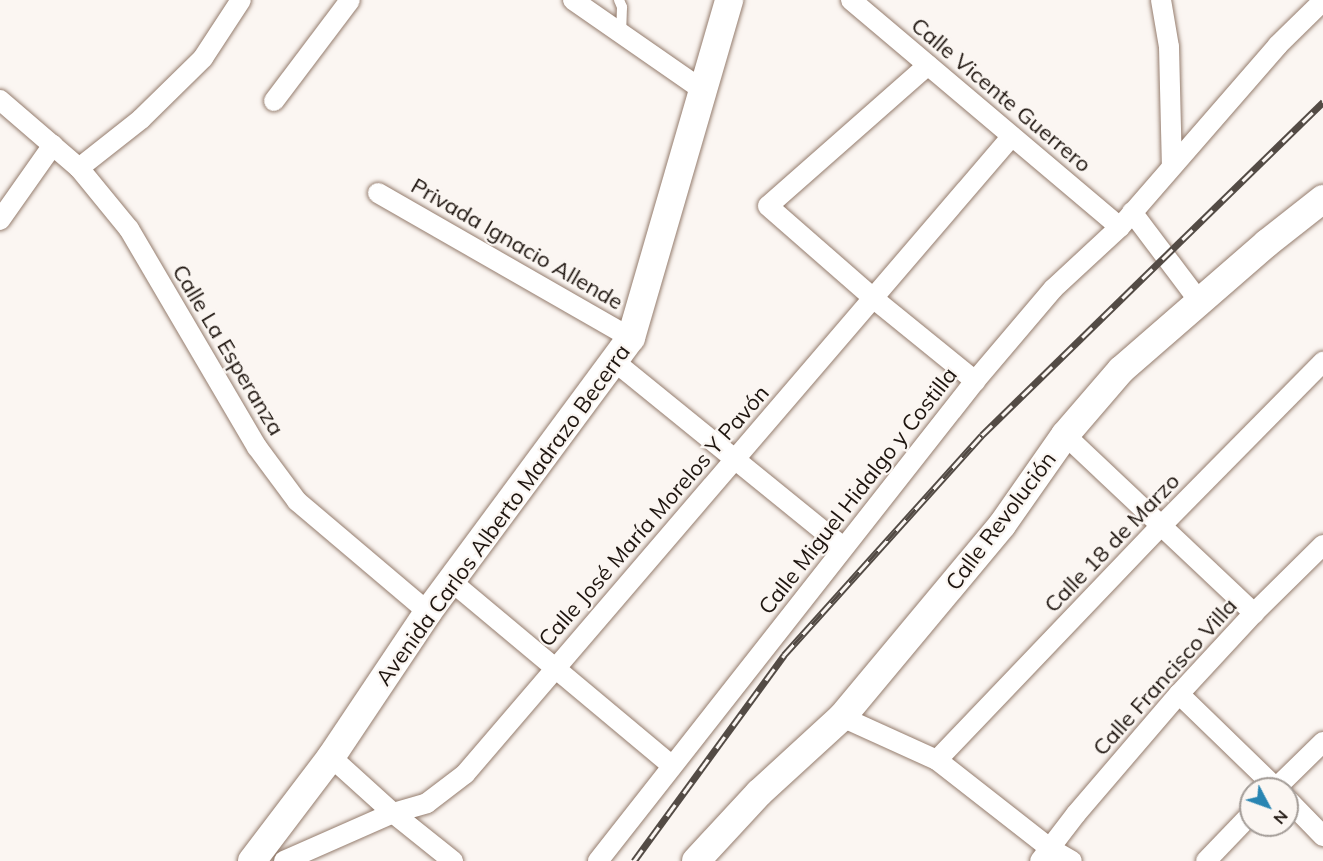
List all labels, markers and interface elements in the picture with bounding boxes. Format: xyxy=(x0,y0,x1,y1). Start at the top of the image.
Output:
street label: Calle Vicente Guerrero xyxy=(906,12,1096,178)
street label: Privada Ignacio Allende xyxy=(406,172,628,316)
street label: Calle La Esperanza xyxy=(167,260,289,440)
street label: Avenida Carlos Alberto Madrazo Becerra xyxy=(370,339,636,691)
street label: Calle Miguel Hidalgo y Costilla xyxy=(753,362,963,620)
street label: Calle José María Morelos Y Pavón xyxy=(533,380,775,652)
street label: Calle Revolución xyxy=(940,447,1062,595)
street label: Calle 18 de Marzo xyxy=(1039,468,1185,618)
street label: Calle Francisco Villa xyxy=(1087,593,1243,761)
north arrow xyxy=(1239,777,1299,837)
text: N xyxy=(1270,806,1293,829)

